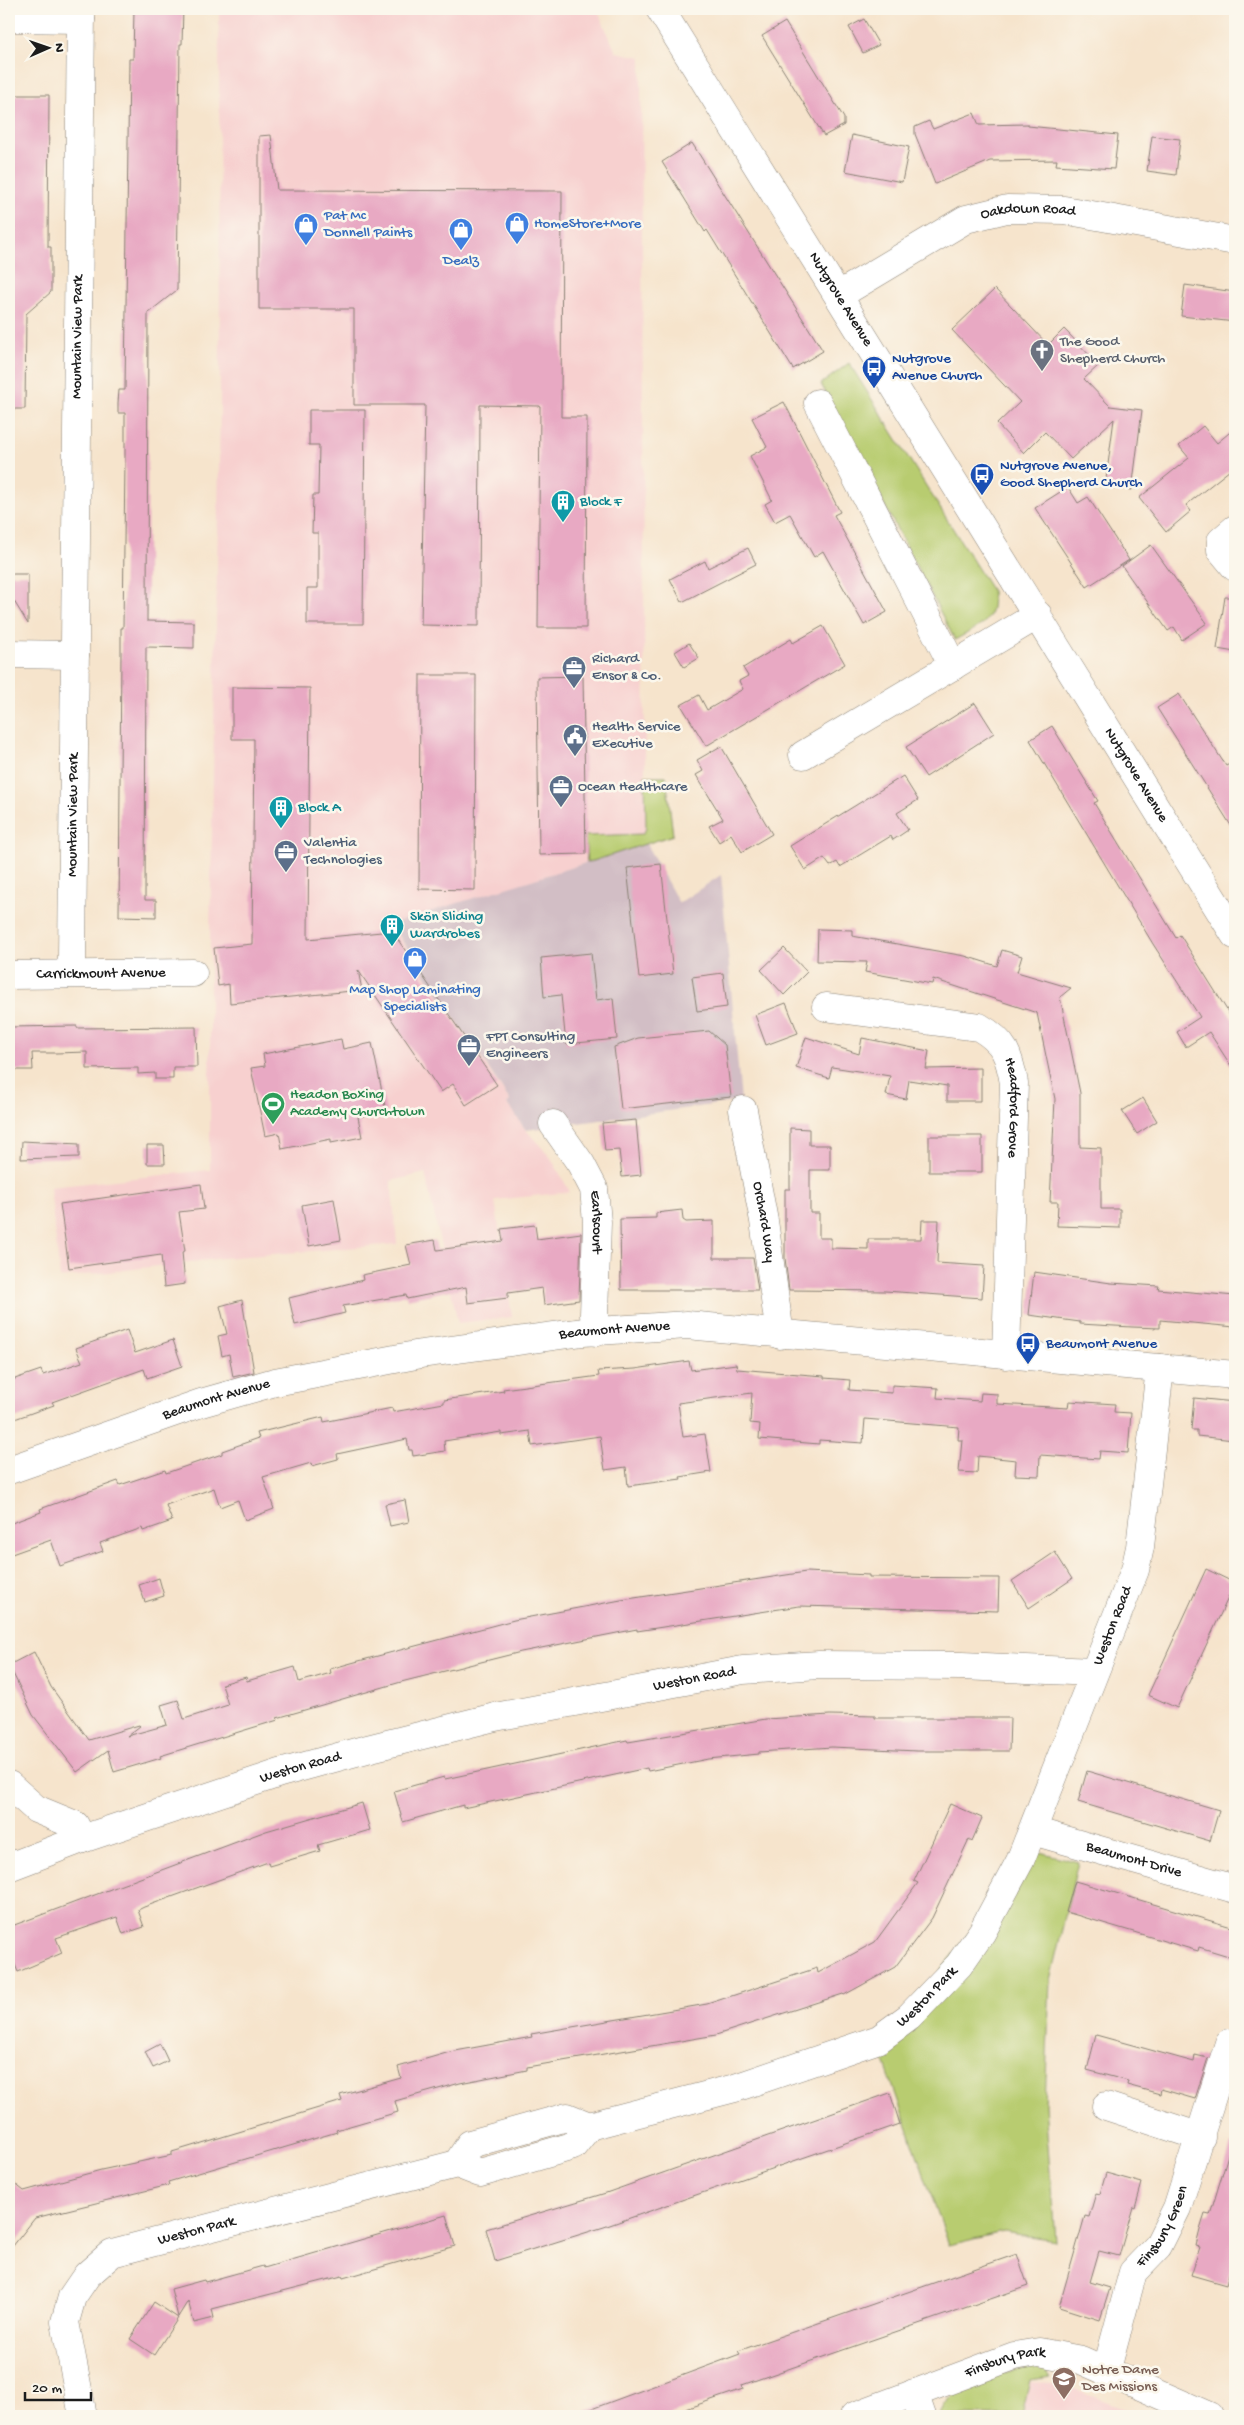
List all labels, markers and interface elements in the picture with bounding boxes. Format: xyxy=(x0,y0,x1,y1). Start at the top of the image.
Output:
north arrow xyxy=(22,22,72,72)
text: N xyxy=(50,43,67,52)
street label: Oakdown Road xyxy=(979,200,1078,224)
place label: Pat Mc Donnell Paints xyxy=(323,207,413,242)
shop icon: HomeStore+More xyxy=(504,211,530,245)
shop icon: Pat Mc Donnell Paints xyxy=(293,212,319,246)
place label: HomeStore+More xyxy=(534,215,641,233)
shop icon: Dealz xyxy=(448,217,474,251)
street label: Nutgrove Avenue xyxy=(804,249,877,350)
place label: Dealz xyxy=(442,252,479,270)
street label: Mountain View Park xyxy=(68,274,87,399)
place label: The Good Shepherd Church xyxy=(1059,333,1165,368)
church icon: The Good Shepherd Church xyxy=(1029,338,1055,372)
place label: Nutgrove Avenue Church xyxy=(892,350,982,385)
bus stop icon: Nutgrove Avenue Church xyxy=(861,355,887,389)
place label: Nutgrove Avenue, Good Shepherd Church xyxy=(1000,457,1143,492)
bus stop icon: Nutgrove Avenue, Good Shepherd Church xyxy=(969,462,995,496)
building icon: Block F xyxy=(550,489,576,523)
place label: Block F xyxy=(579,493,623,511)
place label: Richard Ensor & Co. xyxy=(592,650,662,685)
office icon: Richard Ensor & Co. xyxy=(561,655,587,689)
place label: Health Service Executive xyxy=(592,718,681,753)
public building icon: Health Service Executive xyxy=(562,723,588,757)
street label: Nutgrove Avenue xyxy=(1100,725,1172,826)
street label: Mountain View Park xyxy=(64,752,83,877)
office icon: Ocean Healthcare xyxy=(548,774,574,808)
place label: Ocean Healthcare xyxy=(578,778,688,796)
building icon: Block A xyxy=(268,795,294,829)
place label: Block A xyxy=(297,799,342,817)
place label: Valentia Technologies xyxy=(303,834,382,869)
office icon: Valentia Technologies xyxy=(273,839,299,873)
place label: Skön Sliding Wardrobes xyxy=(410,908,483,943)
building icon: Skön Sliding Wardrobes xyxy=(379,913,405,947)
shop icon: Map Shop Laminating Specialists xyxy=(402,946,428,980)
street label: Carrickmount Avenue xyxy=(36,964,166,984)
place label: Map Shop Laminating Specialists xyxy=(349,981,481,1016)
place label: FPT Consulting Engineers xyxy=(485,1028,575,1063)
office icon: FPT Consulting Engineers xyxy=(456,1033,482,1067)
street label: Headford Grove xyxy=(999,1055,1023,1158)
place label: Headon Boxing Academy Churchtown xyxy=(290,1086,425,1121)
sports icon: Headon Boxing Academy Churchtown xyxy=(260,1091,286,1125)
street label: Orchard Way xyxy=(748,1180,779,1264)
street label: Earlscourt xyxy=(585,1190,606,1256)
street label: Beaumont Avenue xyxy=(557,1317,671,1344)
bus stop icon: Beaumont Avenue xyxy=(1015,1331,1041,1365)
place label: Beaumont Avenue xyxy=(1045,1335,1157,1353)
street label: Beaumont Avenue xyxy=(159,1375,272,1425)
street label: Weston Road xyxy=(1089,1583,1137,1668)
street label: Weston Road xyxy=(652,1662,738,1696)
street label: Weston Road xyxy=(258,1747,344,1788)
street label: Beaumont Drive xyxy=(1083,1837,1184,1882)
street label: Weston Park xyxy=(893,1962,962,2032)
street label: Finsbury Green xyxy=(1132,2183,1192,2272)
street label: Weston Park xyxy=(156,2212,239,2250)
street label: Finsbury Park xyxy=(962,2343,1048,2383)
place label: Notre Dame Des Missions xyxy=(1081,2361,1159,2396)
school or university icon: Notre Dame Des Missions xyxy=(1051,2366,1077,2400)
scale bar xyxy=(25,2370,91,2402)
text: 20 m xyxy=(32,2380,62,2398)

